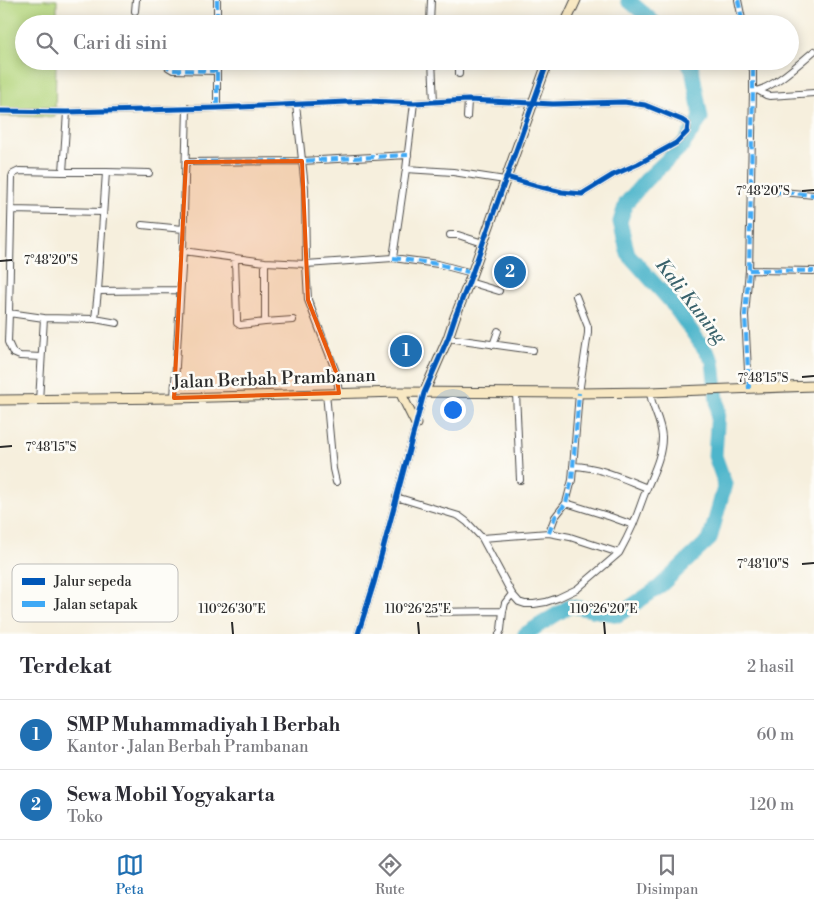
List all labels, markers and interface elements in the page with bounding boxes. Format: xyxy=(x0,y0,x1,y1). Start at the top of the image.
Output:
search box xyxy=(15,15,799,70)
icon: search xyxy=(33,29,61,57)
text: Cari di sini xyxy=(73,31,168,55)
text: 7°48'20"S xyxy=(736,184,790,199)
text: 7°48'20"S xyxy=(24,253,78,268)
pin: 2 xyxy=(494,253,526,291)
water label: Kali Kuning xyxy=(650,253,733,350)
pin: 1 xyxy=(390,332,422,370)
street label: Jalan Berbah Prambanan xyxy=(171,364,376,394)
text: 7°48'15"S xyxy=(737,371,789,386)
your location xyxy=(440,397,466,423)
text: 7°48'15"S xyxy=(25,440,77,455)
text: 7°48'10"S xyxy=(737,557,789,572)
legend xyxy=(12,564,178,622)
text: Jalur sepeda xyxy=(53,573,132,591)
text: Jalan setapak xyxy=(53,596,138,614)
text: 110°26'30"E xyxy=(198,602,266,617)
text: 110°26'25"E xyxy=(385,602,451,617)
text: 110°26'20"E xyxy=(570,602,638,617)
text: Terdekat xyxy=(20,654,111,680)
text: 2 hasil xyxy=(747,657,794,677)
text: SMP Muhammadiyah 1 Berbah xyxy=(67,713,340,737)
text: 1 xyxy=(32,725,40,745)
text: 60 m xyxy=(756,725,794,745)
text: Kantor · Jalan Berbah Prambanan xyxy=(67,737,309,757)
text: Sewa Mobil Yogyakarta xyxy=(67,783,275,807)
text: 2 xyxy=(31,795,41,815)
text: 120 m xyxy=(750,795,794,815)
text: Toko xyxy=(67,807,103,827)
tab: Peta xyxy=(116,851,144,899)
tab: Rute xyxy=(375,851,405,899)
tab: Disimpan xyxy=(636,851,698,899)

